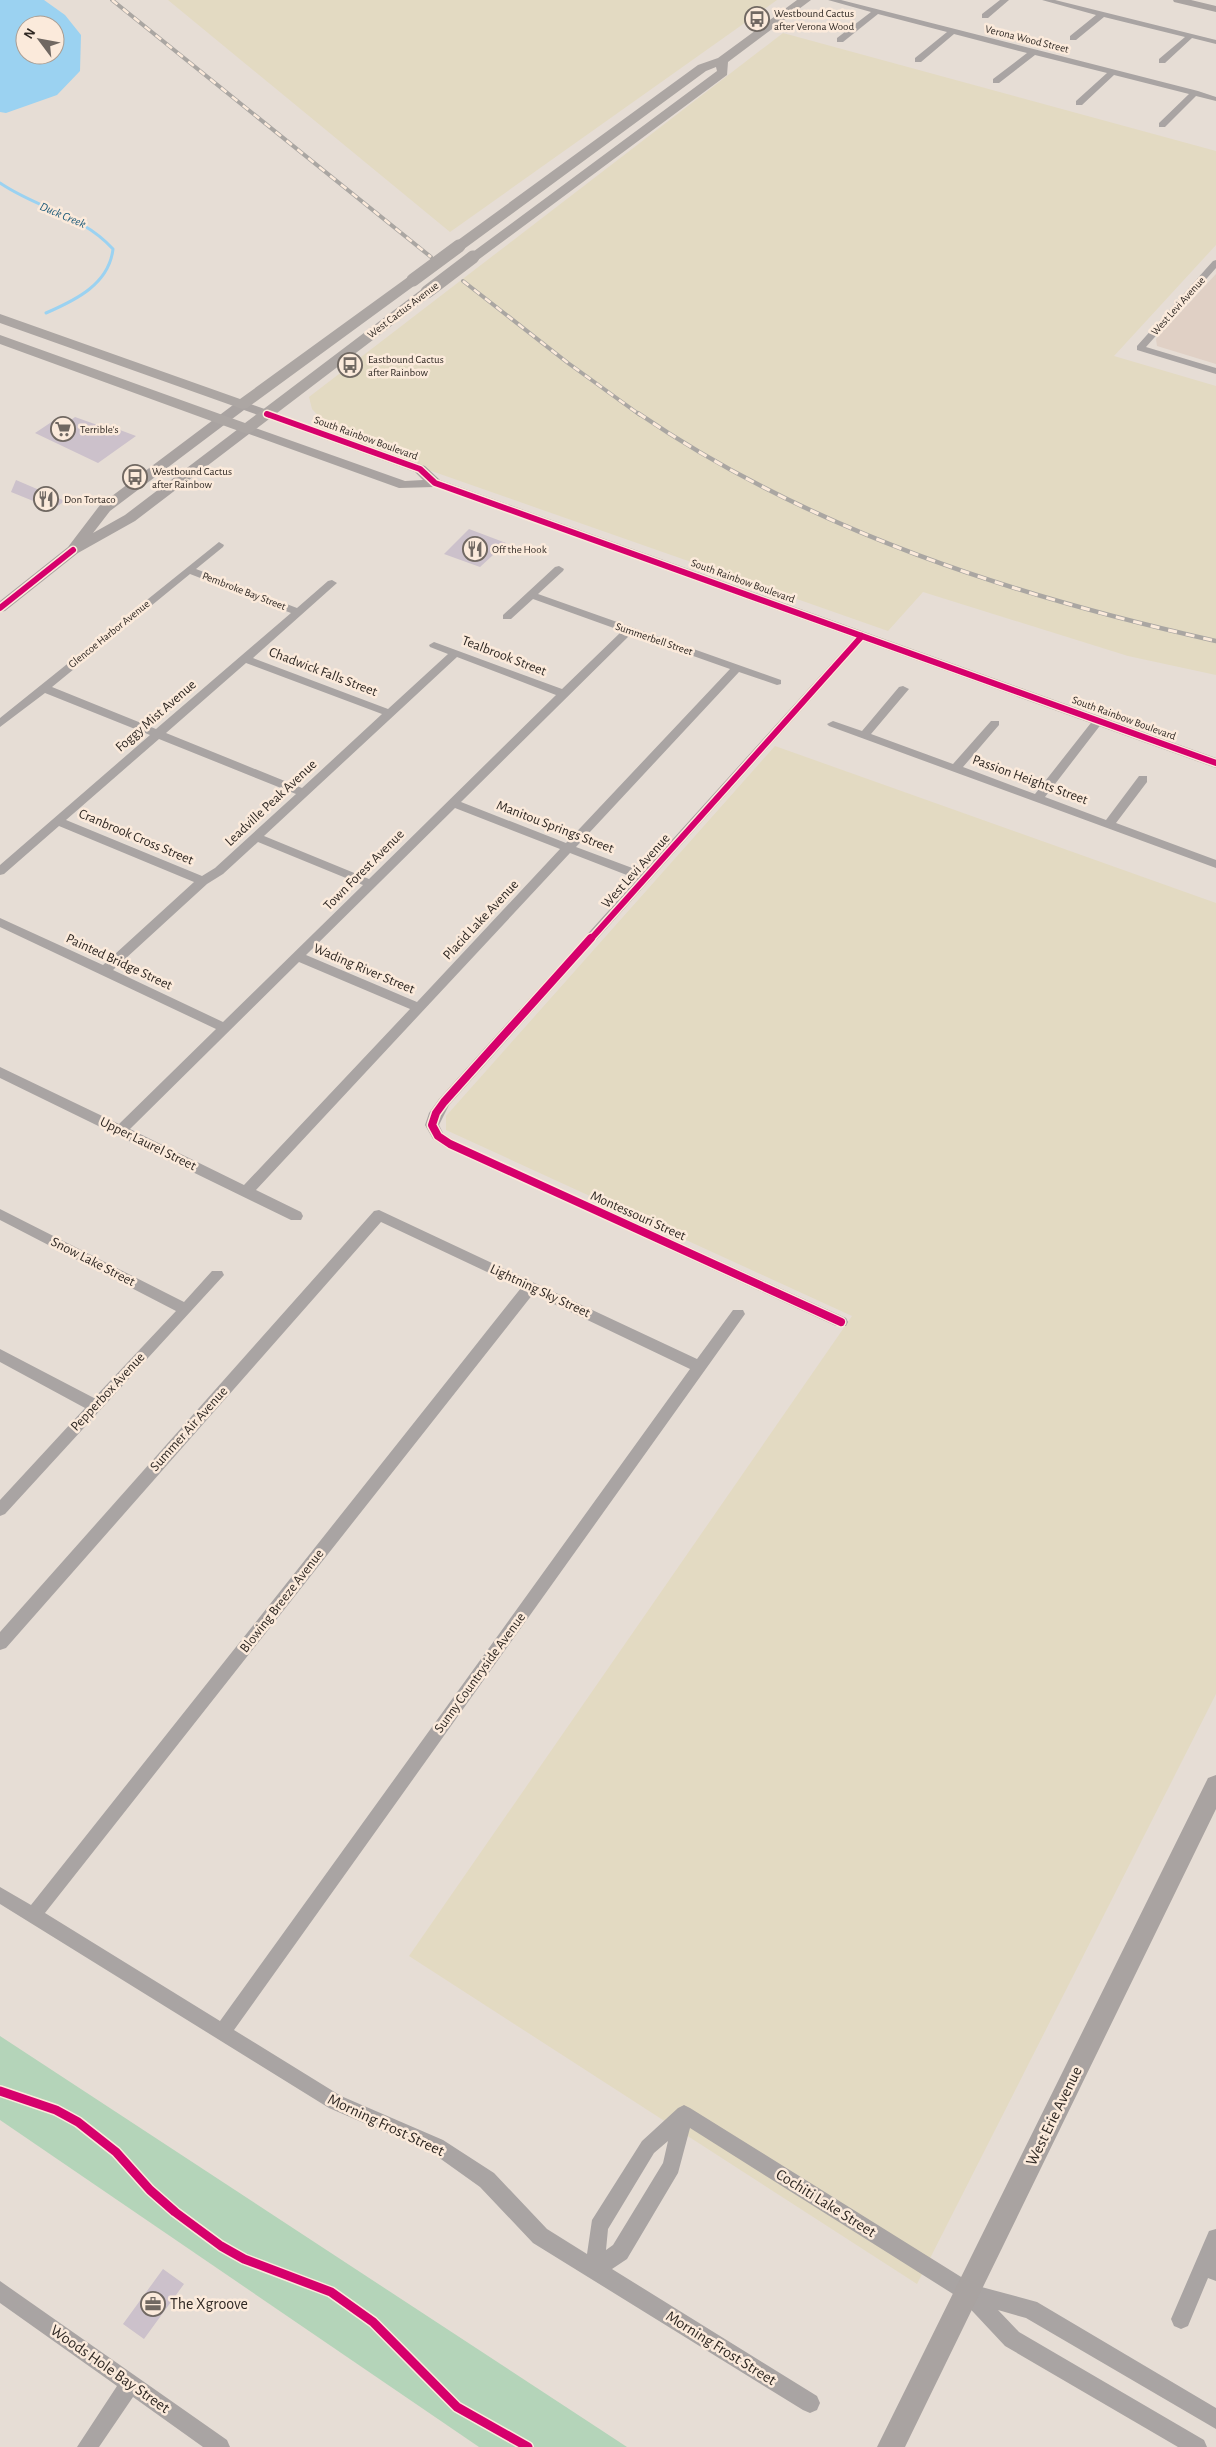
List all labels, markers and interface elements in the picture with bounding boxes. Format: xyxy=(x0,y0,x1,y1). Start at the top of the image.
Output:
bus stop icon: Westbound Cactus after Verona Wood xyxy=(744,6,770,32)
place label: Westbound Cactus after Verona Wood xyxy=(774,8,855,32)
north arrow xyxy=(15,15,65,65)
street label: Verona Wood Street xyxy=(984,23,1070,55)
text: N xyxy=(21,26,38,41)
water label: Duck Creek xyxy=(38,200,88,230)
street label: West Levi Avenue xyxy=(1149,275,1207,337)
street label: West Cactus Avenue xyxy=(365,280,441,340)
bus stop icon: Eastbound Cactus after Rainbow xyxy=(337,352,363,378)
place label: Eastbound Cactus after Rainbow xyxy=(368,354,444,378)
street label: South Rainbow Boulevard xyxy=(313,414,420,462)
supermarket icon: Terrible's xyxy=(50,416,76,442)
place label: Terrible's xyxy=(80,424,119,435)
bus stop icon: Westbound Cactus after Rainbow xyxy=(122,464,148,490)
place label: Westbound Cactus after Rainbow xyxy=(152,466,232,490)
restaurant icon: Don Tortaco xyxy=(33,486,59,512)
place label: Don Tortaco xyxy=(64,494,116,505)
restaurant icon: Off the Hook xyxy=(462,536,488,562)
place label: Off the Hook xyxy=(492,544,547,555)
street label: South Rainbow Boulevard xyxy=(690,557,797,605)
street label: Pembroke Bay Street xyxy=(201,570,288,612)
street label: Glencoe Harbor Avenue xyxy=(66,598,152,670)
street label: Summerbell Street xyxy=(614,621,694,657)
street label: Tealbrook Street xyxy=(460,633,549,679)
street label: Chadwick Falls Street xyxy=(267,645,380,699)
street label: Foggy Mist Avenue xyxy=(113,677,199,755)
street label: South Rainbow Boulevard xyxy=(1071,694,1178,742)
street label: Passion Heights Street xyxy=(970,753,1090,808)
street label: Leadville Peak Avenue xyxy=(222,757,320,849)
street label: Manitou Springs Street xyxy=(494,798,616,856)
street label: Cranbrook Cross Street xyxy=(77,807,196,868)
street label: Town Forest Avenue xyxy=(321,827,407,913)
street label: West Levi Avenue xyxy=(599,831,673,911)
street label: Placid Lake Avenue xyxy=(441,877,521,963)
street label: Painted Bridge Street xyxy=(64,931,175,993)
street label: Wading River Street xyxy=(311,941,417,997)
street label: Upper Laurel Street xyxy=(98,1115,199,1174)
street label: Montessouri Street xyxy=(588,1189,688,1244)
street label: Snow Lake Street xyxy=(49,1235,138,1289)
street label: Lightning Sky Street xyxy=(488,1262,593,1321)
street label: Pepperbox Avenue xyxy=(68,1350,148,1434)
street label: Summer Air Avenue xyxy=(148,1384,230,1474)
street label: Blowing Breeze Avenue xyxy=(237,1547,327,1655)
street label: Sunny Countryside Avenue xyxy=(432,1610,528,1736)
street label: West Erie Avenue xyxy=(1023,2064,1085,2168)
street label: Morning Frost Street xyxy=(325,2091,447,2159)
street label: Cochiti Lake Street xyxy=(773,2166,879,2240)
office icon: The Xgroove xyxy=(140,2291,166,2317)
place label: The Xgroove xyxy=(170,2296,248,2312)
street label: Morning Frost Street xyxy=(663,2308,779,2388)
street label: Woods Hole Bay Street xyxy=(47,2322,173,2417)

